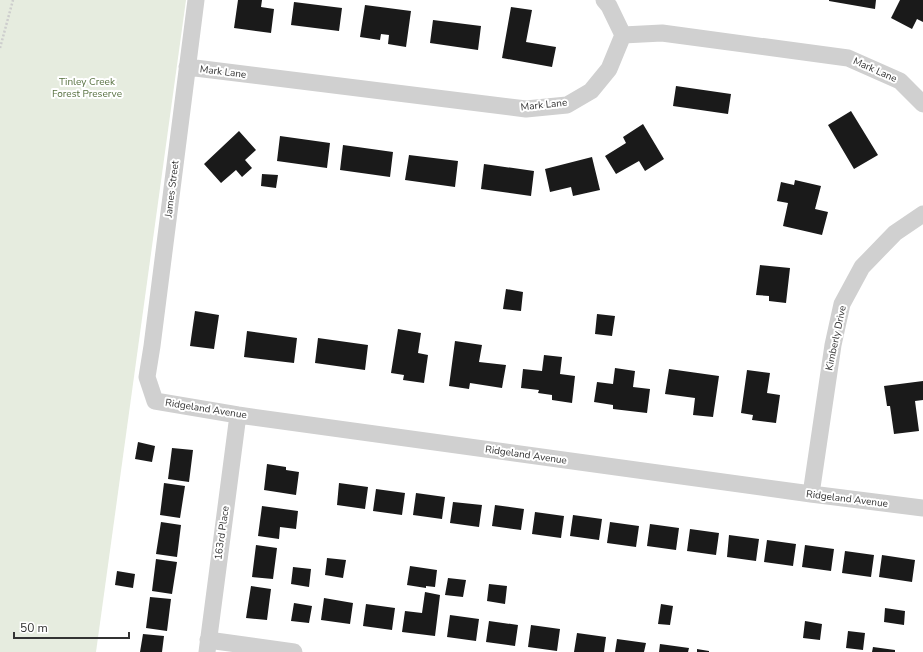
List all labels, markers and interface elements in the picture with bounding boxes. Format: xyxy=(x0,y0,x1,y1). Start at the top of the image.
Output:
street label: Mark Lane xyxy=(851,54,899,86)
street label: Mark Lane xyxy=(199,62,247,82)
park label: Tinley Creek Forest Preserve xyxy=(52,75,122,101)
street label: Mark Lane xyxy=(520,96,568,114)
street label: James Street xyxy=(161,159,182,219)
street label: Kimberly Drive xyxy=(822,304,850,372)
street label: Ridgeland Avenue xyxy=(164,396,248,422)
street label: Ridgeland Avenue xyxy=(484,442,568,468)
street label: Ridgeland Avenue xyxy=(805,487,889,511)
street label: 163rd Place xyxy=(211,505,233,561)
scale bar xyxy=(14,614,129,640)
text: 50 m xyxy=(20,620,48,636)

